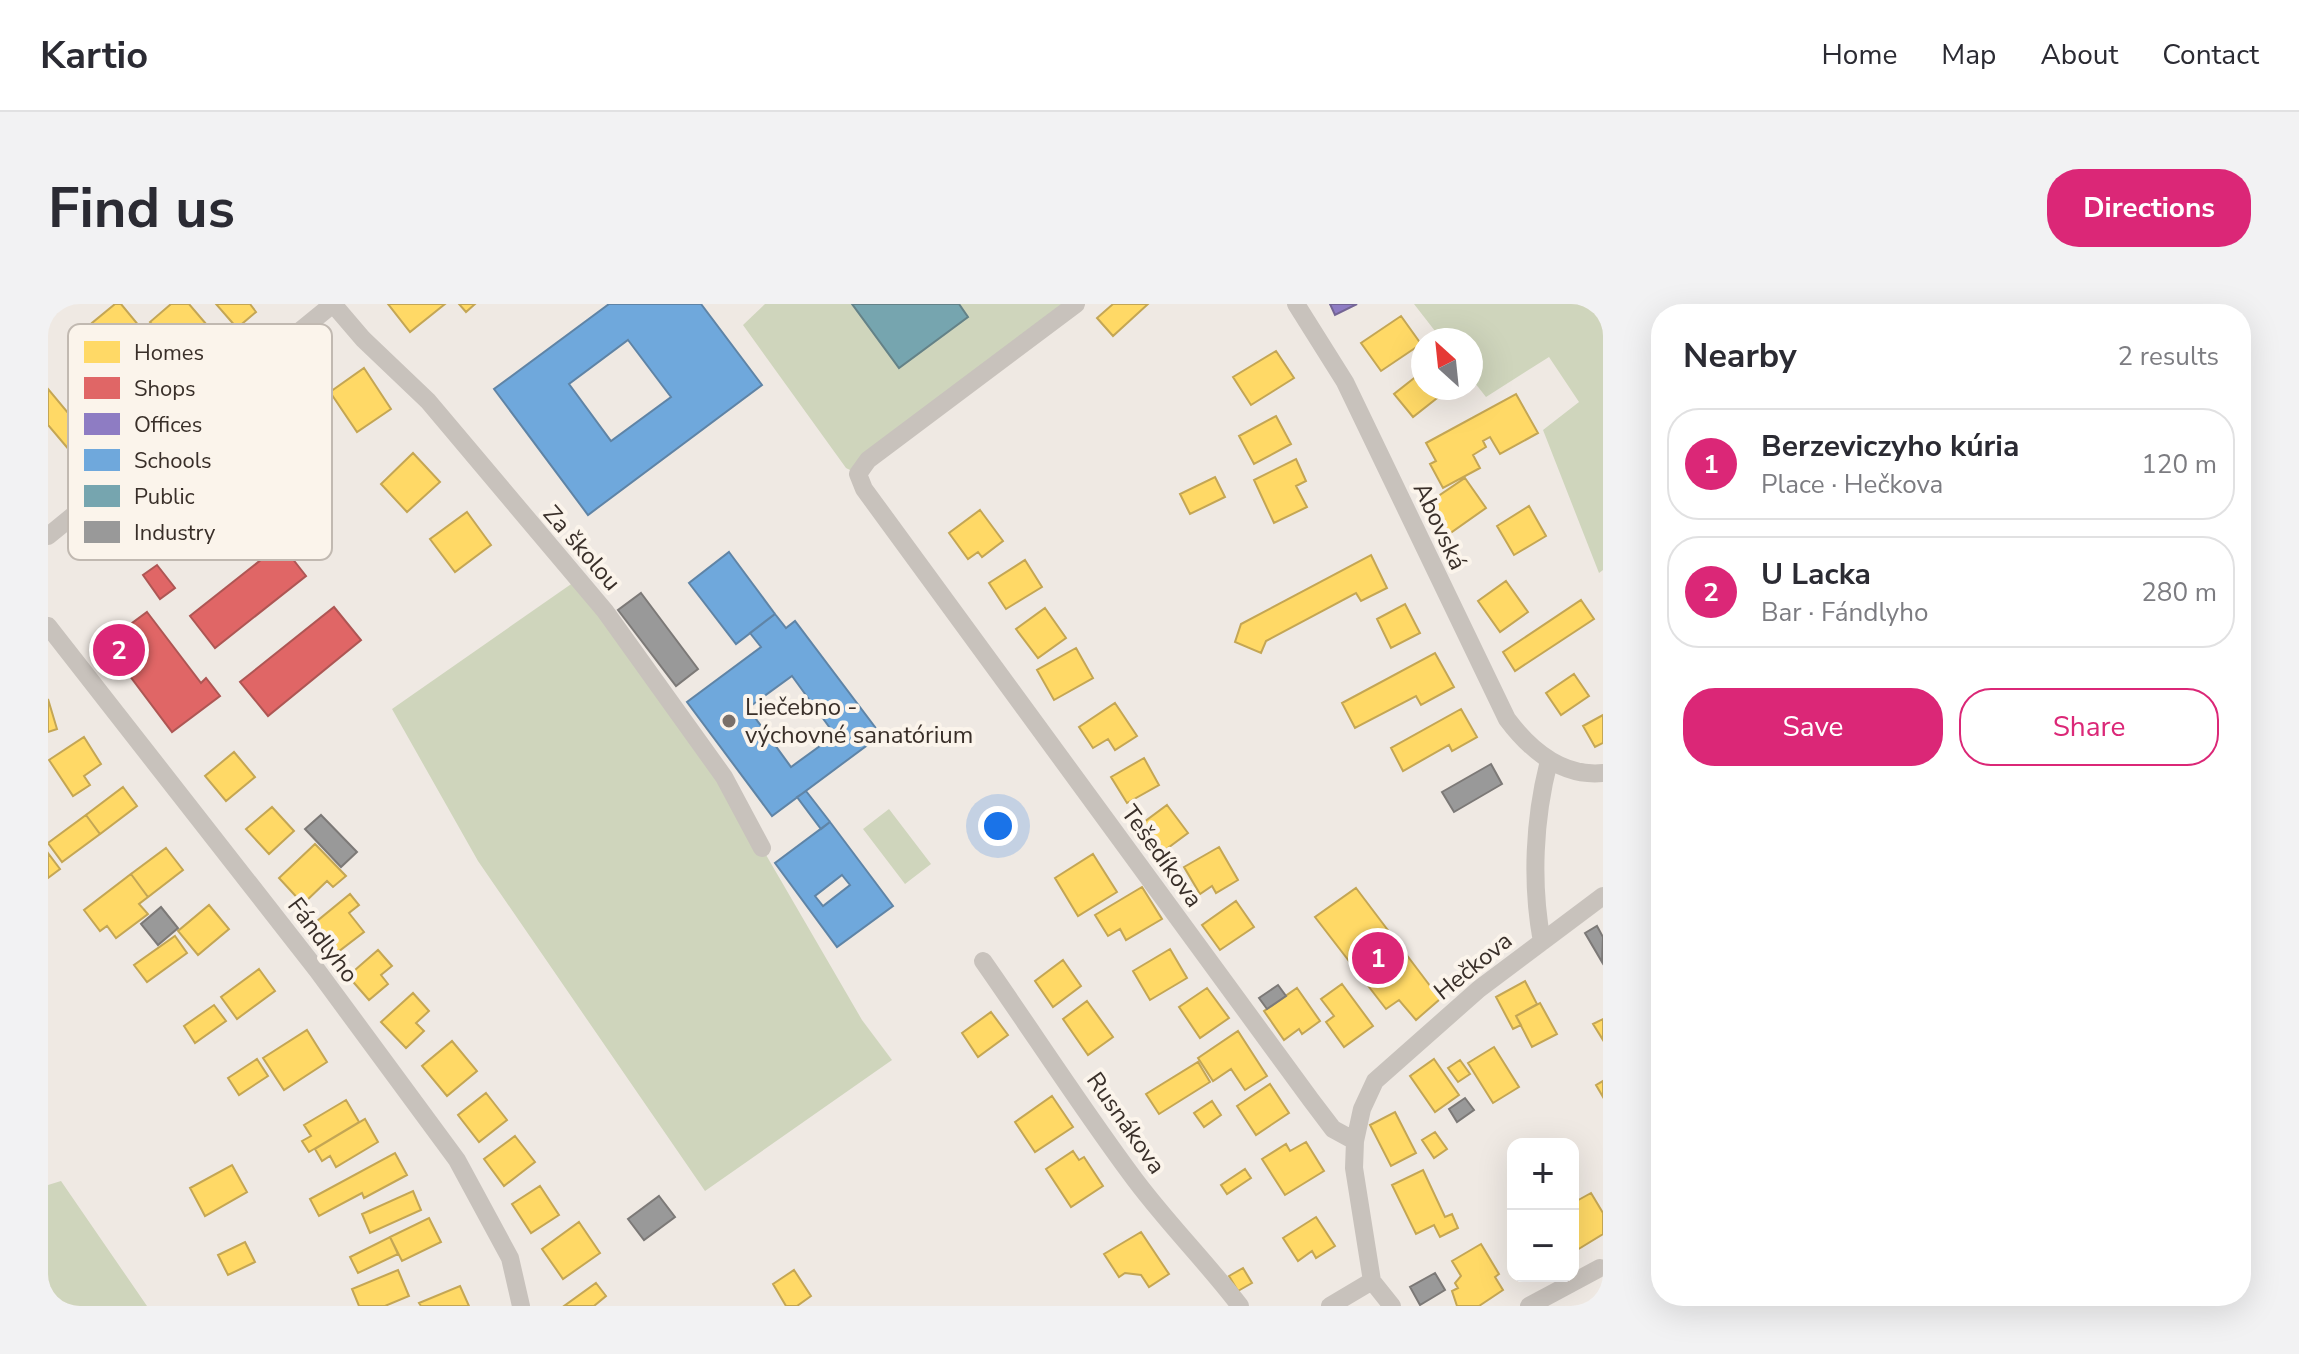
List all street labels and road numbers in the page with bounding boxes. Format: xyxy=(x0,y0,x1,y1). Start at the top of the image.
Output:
street label: Abovská xyxy=(1406,477,1474,575)
street label: Za školou xyxy=(536,499,628,597)
street label: Tešedíkova xyxy=(1114,798,1210,914)
street label: Fándlyho xyxy=(280,891,366,989)
street label: Hečkova xyxy=(1427,925,1519,1007)
street label: Rusnákova xyxy=(1079,1066,1173,1180)

